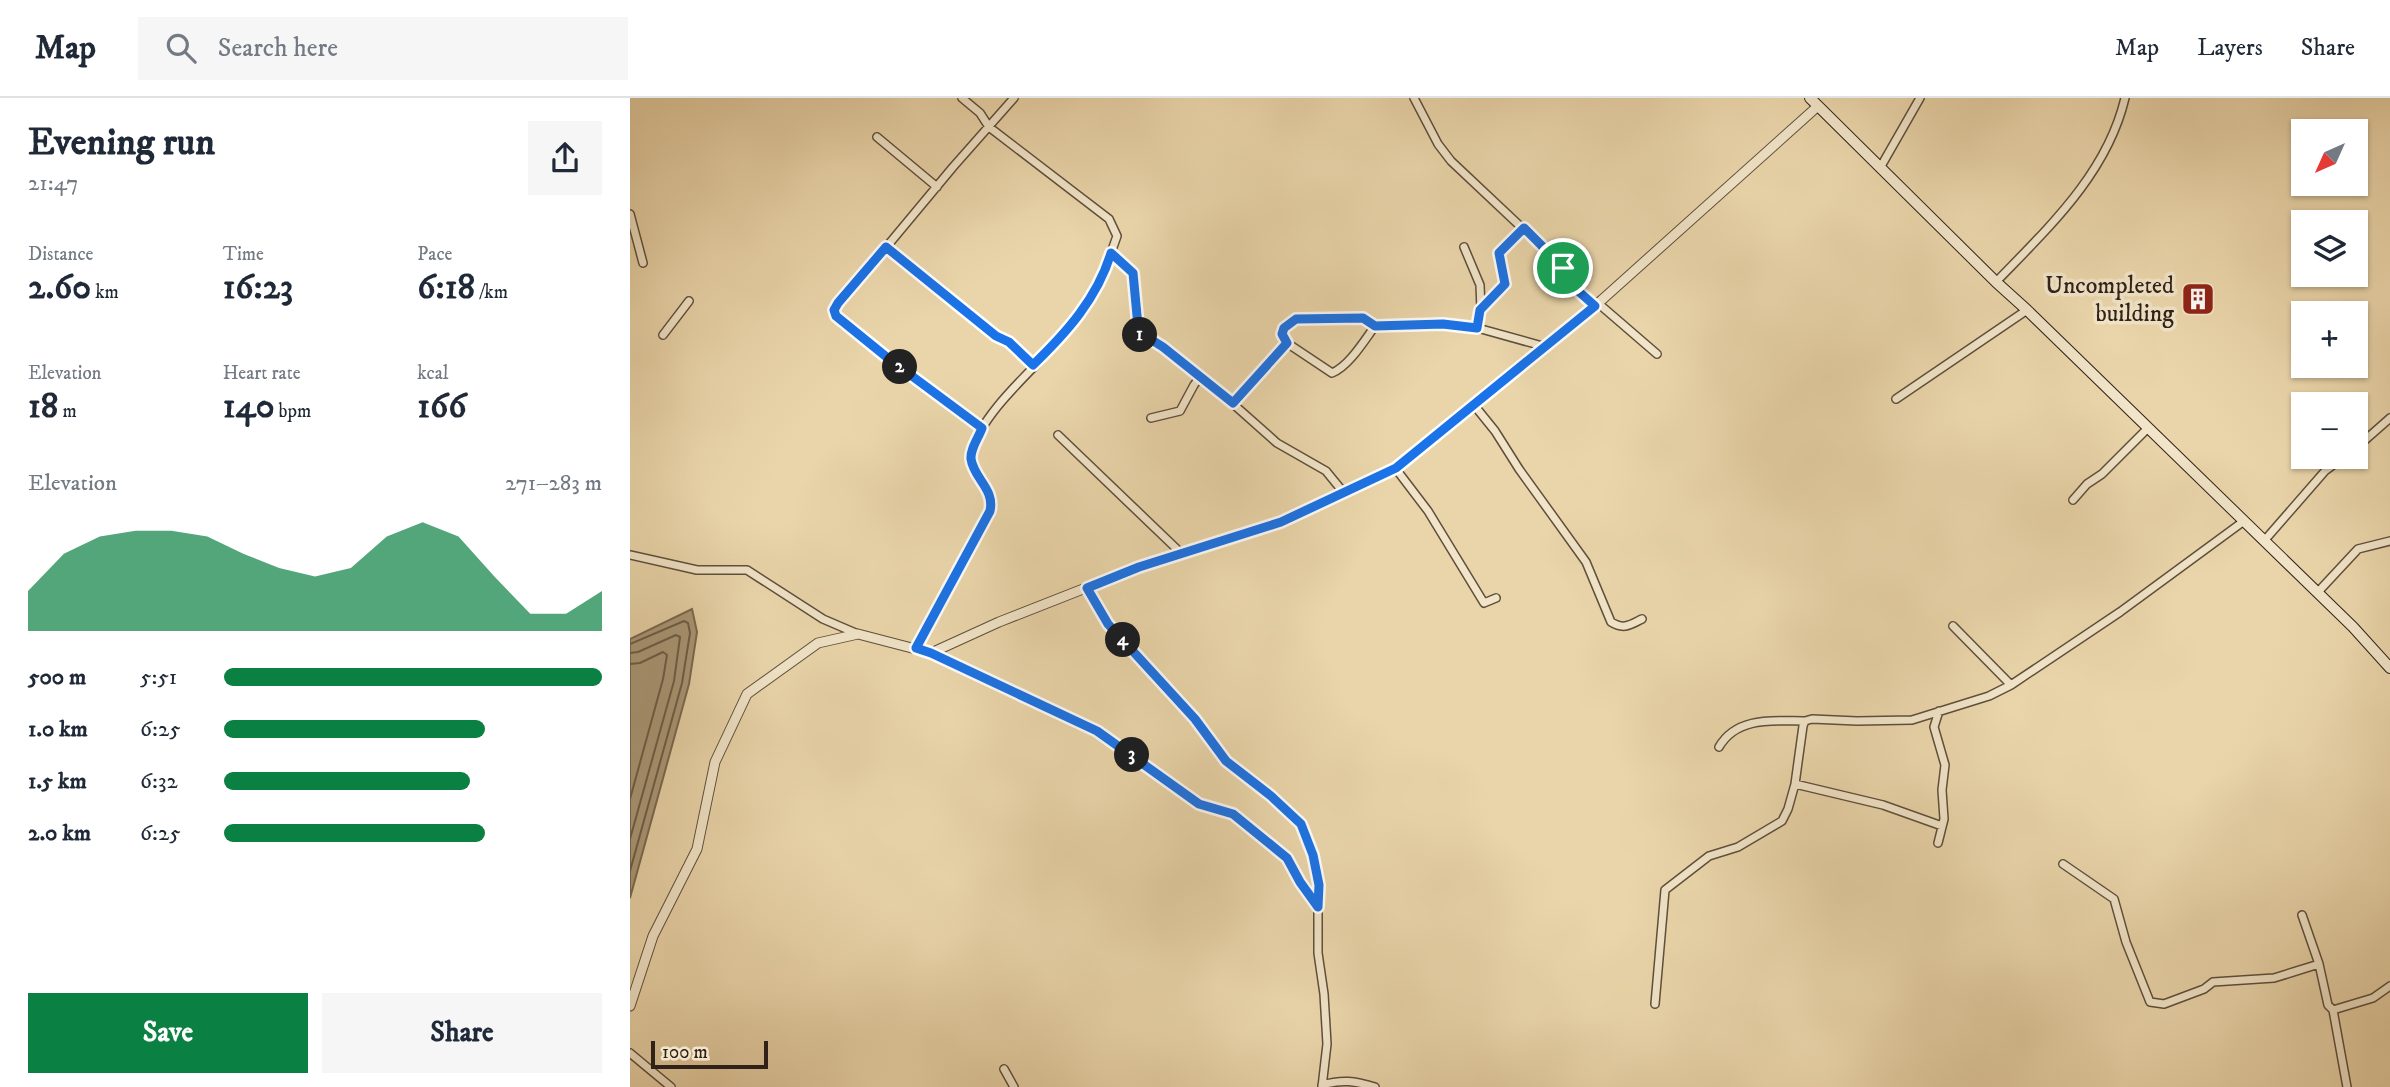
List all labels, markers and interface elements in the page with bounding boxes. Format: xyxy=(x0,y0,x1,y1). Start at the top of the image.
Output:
search box xyxy=(138,17,628,80)
text: Map xyxy=(35,28,96,69)
icon: search xyxy=(162,29,200,67)
text: Search here xyxy=(218,32,338,65)
text: Map xyxy=(2115,33,2159,63)
text: Layers xyxy=(2197,33,2263,63)
text: Share xyxy=(2301,33,2355,63)
text: Evening run xyxy=(28,119,215,167)
north arrow xyxy=(2291,119,2368,196)
map controls xyxy=(2291,119,2368,469)
button: share xyxy=(528,121,602,195)
text: 21:47 xyxy=(28,169,78,198)
button: layers xyxy=(2291,210,2368,287)
pin xyxy=(1533,238,1593,298)
text: Distance xyxy=(28,243,93,266)
text: Time xyxy=(223,243,264,266)
text: Pace xyxy=(417,243,452,266)
icon: arrive xyxy=(1544,249,1582,287)
text: 2.60 xyxy=(28,266,91,310)
text: 16:23 xyxy=(223,266,293,310)
text: 6:18 xyxy=(417,266,475,310)
place label: Uncompleted building xyxy=(2045,271,2174,329)
building icon: Uncompleted building xyxy=(2179,280,2217,318)
text: km xyxy=(91,281,119,304)
text: /km xyxy=(475,281,508,304)
button: + xyxy=(2291,301,2368,378)
pin: 1 xyxy=(1122,317,1158,352)
text: 1 xyxy=(1136,323,1143,346)
pin: 2 xyxy=(882,350,918,384)
text: 2 xyxy=(895,355,904,378)
text: Elevation xyxy=(28,362,102,385)
text: Heart rate xyxy=(223,362,301,385)
text: kcal xyxy=(417,362,449,385)
text: 18 xyxy=(28,385,58,429)
text: 140 xyxy=(223,385,275,429)
text: 166 xyxy=(417,385,466,429)
button: − xyxy=(2291,392,2368,469)
text: m xyxy=(58,400,77,423)
text: bpm xyxy=(275,400,311,423)
text: Elevation xyxy=(28,469,117,498)
text: 271–283 m xyxy=(505,469,602,498)
pin: 4 xyxy=(1106,622,1140,658)
text: 4 xyxy=(1117,628,1128,651)
text: 500 m xyxy=(28,663,86,692)
text: 5:51 xyxy=(140,663,177,692)
text: 1.0 km xyxy=(28,715,88,744)
text: 6:25 xyxy=(140,715,181,744)
pin: 3 xyxy=(1114,738,1150,772)
text: 3 xyxy=(1128,743,1135,766)
text: 1.5 km xyxy=(28,767,87,796)
text: 6:32 xyxy=(140,767,178,796)
text: 2.0 km xyxy=(28,819,91,848)
text: 6:25 xyxy=(140,819,181,848)
button: Save xyxy=(28,993,308,1073)
button: Share xyxy=(322,993,602,1073)
scale bar xyxy=(651,1038,768,1070)
text: 100 m xyxy=(662,1041,708,1064)

